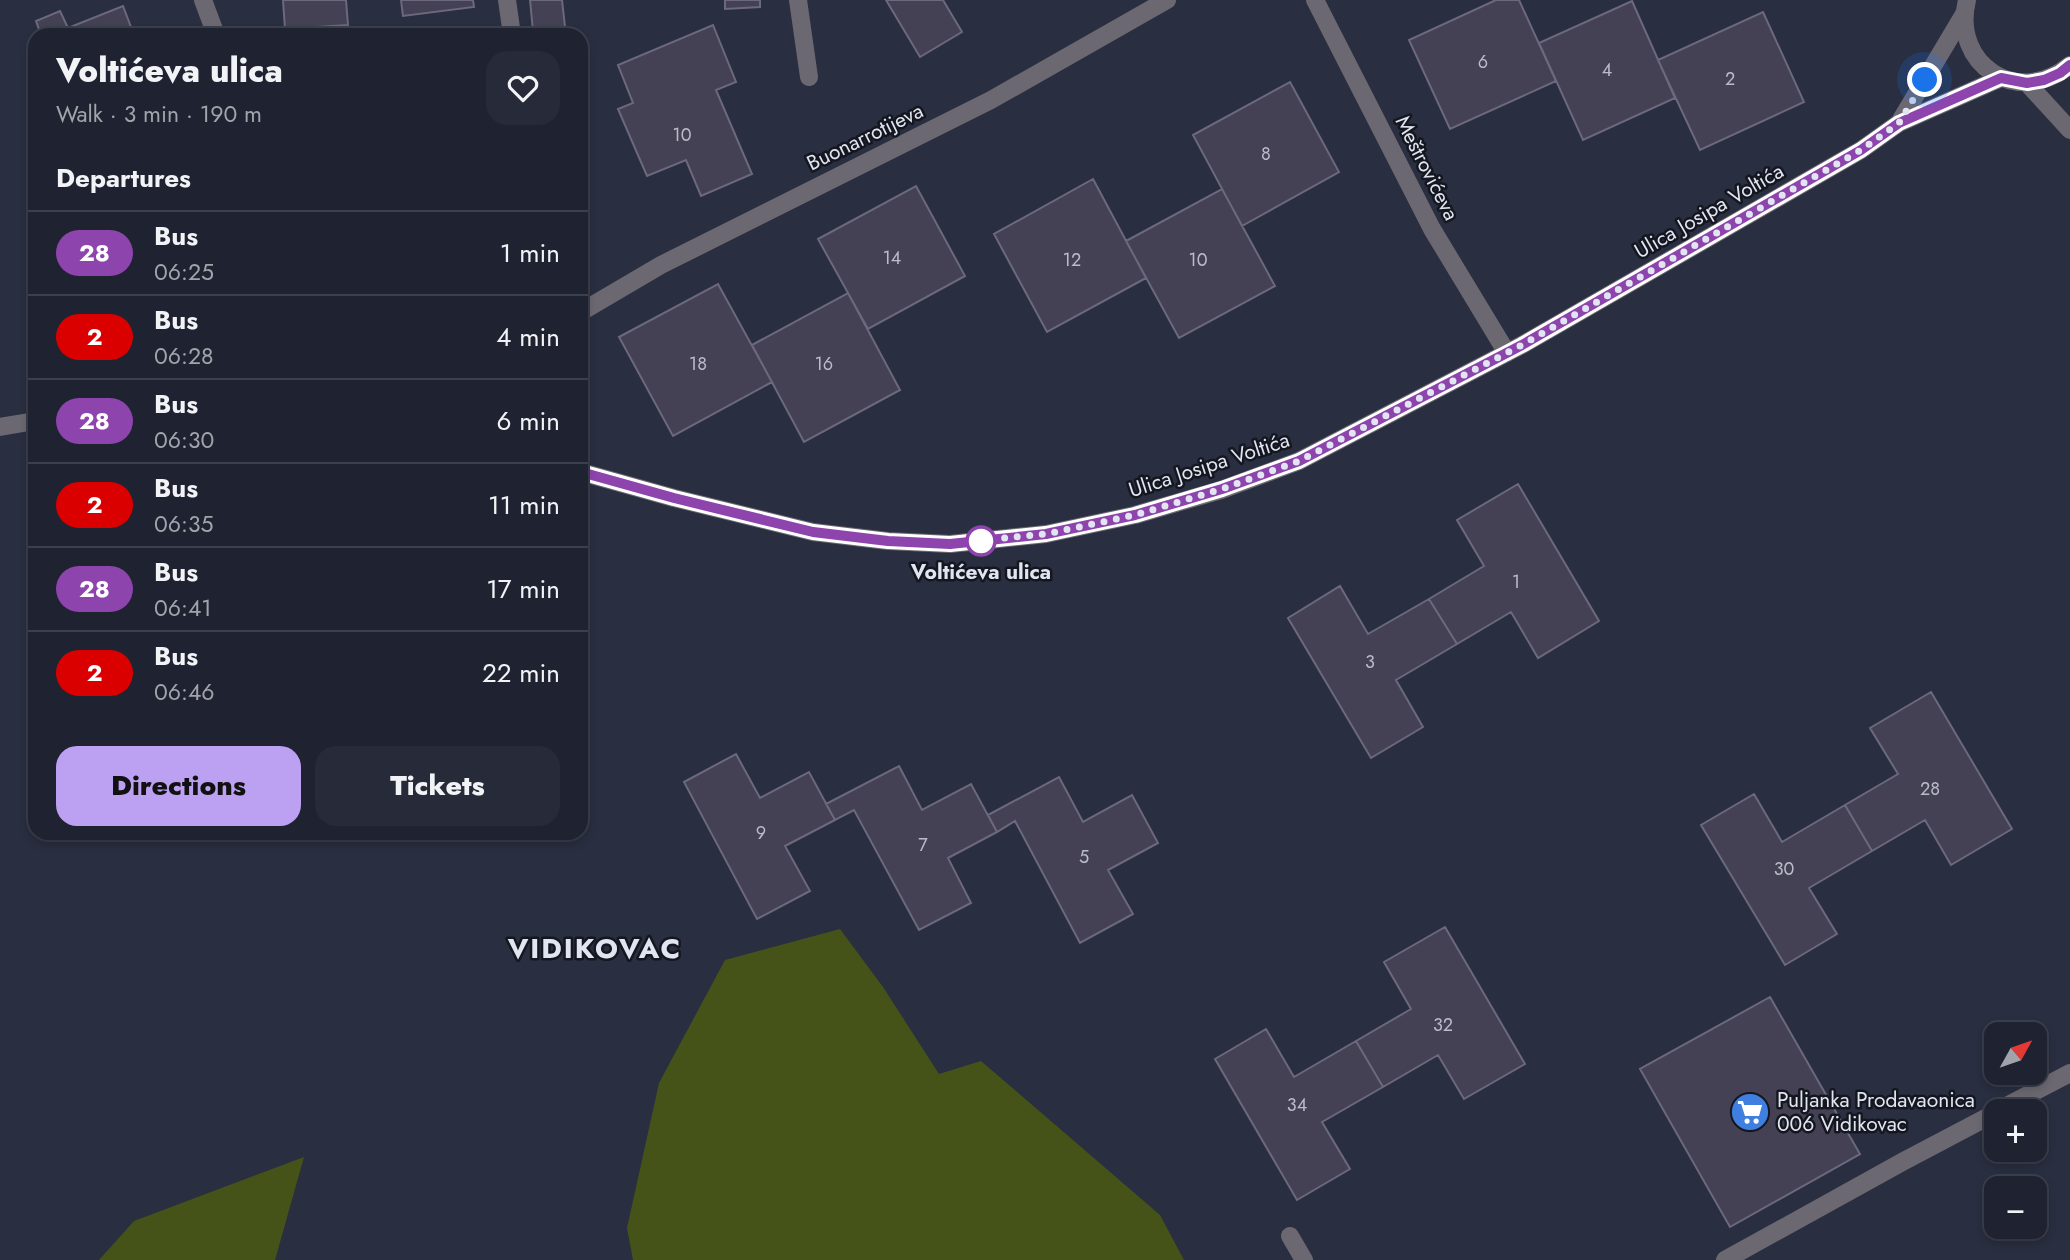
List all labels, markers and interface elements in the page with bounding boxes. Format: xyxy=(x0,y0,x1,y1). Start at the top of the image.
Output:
text: Voltićeva ulica xyxy=(56,47,283,94)
house number: 6 xyxy=(1478,49,1488,75)
button: heart xyxy=(486,51,560,125)
house number: 4 xyxy=(1602,57,1612,83)
your location xyxy=(1907,62,1942,97)
house number: 2 xyxy=(1725,66,1735,92)
street label: Buonarrotijeva xyxy=(802,96,928,178)
text: Walk · 3 min · 190 m xyxy=(56,97,262,131)
street label: Meštrovićeva xyxy=(1388,110,1466,226)
house number: 10 xyxy=(673,122,692,148)
house number: 8 xyxy=(1261,141,1271,167)
street label: Ulica Josipa Voltića xyxy=(1629,156,1789,266)
text: Departures xyxy=(56,159,191,197)
text: Bus xyxy=(154,217,198,255)
text: 1 min xyxy=(500,234,560,272)
text: 28 xyxy=(79,235,110,270)
house number: 14 xyxy=(883,245,901,271)
house number: 12 xyxy=(1063,247,1081,273)
house number: 10 xyxy=(1189,247,1208,273)
text: 06:25 xyxy=(154,255,214,289)
text: Bus xyxy=(154,301,198,339)
text: 4 min xyxy=(496,318,560,356)
text: 2 xyxy=(87,319,102,354)
text: 06:28 xyxy=(154,339,214,373)
house number: 18 xyxy=(689,351,707,377)
house number: 16 xyxy=(815,351,833,377)
text: Bus xyxy=(154,385,198,423)
text: 6 min xyxy=(497,402,560,440)
text: 28 xyxy=(79,403,110,438)
text: 06:30 xyxy=(154,423,214,457)
street label: Ulica Josipa Voltića xyxy=(1125,425,1293,505)
text: Bus xyxy=(154,469,198,507)
text: 11 min xyxy=(488,486,560,524)
text: 2 xyxy=(87,487,102,522)
text: 06:35 xyxy=(154,507,213,541)
marker: Voltićeva ulica xyxy=(966,526,996,556)
text: Bus xyxy=(154,553,198,591)
place label: Voltićeva ulica xyxy=(910,557,1051,587)
house number: 1 xyxy=(1512,569,1520,595)
text: 17 min xyxy=(486,570,560,608)
text: 28 xyxy=(79,571,110,606)
text: 06:41 xyxy=(154,591,212,625)
text: Bus xyxy=(154,637,198,675)
house number: 3 xyxy=(1365,649,1375,675)
text: 22 min xyxy=(482,654,560,692)
text: 2 xyxy=(87,655,102,690)
text: 06:46 xyxy=(154,675,215,709)
button: Directions xyxy=(56,746,301,826)
button: Tickets xyxy=(315,746,560,826)
house number: 28 xyxy=(1920,776,1940,802)
house number: 9 xyxy=(756,820,766,846)
house number: 7 xyxy=(918,832,928,858)
house number: 5 xyxy=(1079,844,1089,870)
house number: 30 xyxy=(1774,856,1795,882)
district label: VIDIKOVAC xyxy=(507,928,682,969)
house number: 32 xyxy=(1433,1012,1453,1038)
north arrow xyxy=(1984,1022,2048,1085)
map controls xyxy=(1984,1022,2047,1239)
place label: Puljanka Prodavaonica 006 Vidikovac xyxy=(1777,1085,1975,1139)
supermarket icon: Puljanka Prodavaonica 006 Vidikovac xyxy=(1729,1091,1771,1133)
house number: 34 xyxy=(1287,1092,1307,1118)
button: + xyxy=(1984,1099,2047,1162)
button: − xyxy=(1984,1176,2047,1239)

